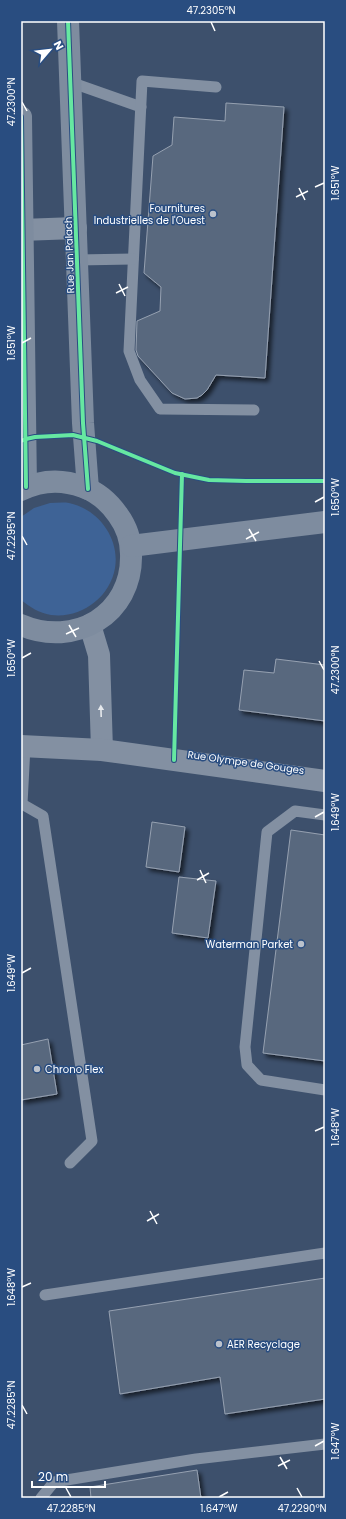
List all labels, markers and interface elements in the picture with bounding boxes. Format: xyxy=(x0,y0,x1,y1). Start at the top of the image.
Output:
text: 47.2305°N xyxy=(186,3,236,18)
north arrow xyxy=(30,30,70,70)
text: N xyxy=(50,38,68,53)
text: 47.2300°N xyxy=(4,77,19,127)
text: 1.651°W xyxy=(328,165,343,201)
place label: Fournitures Industrielles de l'Ouest xyxy=(94,201,205,228)
marker: Fournitures Industrielles de l'Ouest xyxy=(208,209,218,219)
street label: Rue Jan Palach xyxy=(61,216,78,294)
text: 1.651°W xyxy=(4,325,19,361)
text: 1.650°W xyxy=(328,478,343,516)
text: 47.2295°N xyxy=(4,511,19,561)
text: 1.650°W xyxy=(4,639,19,677)
text: 47.2300°N xyxy=(328,645,343,695)
one-way arrow xyxy=(98,704,104,717)
street label: Rue Olympe de Gouges xyxy=(187,747,305,778)
text: 1.649°W xyxy=(328,793,343,831)
place label: Waterman Parket xyxy=(206,937,293,952)
marker: Waterman Parket xyxy=(296,939,306,949)
text: 1.649°W xyxy=(4,954,19,992)
place label: Chrono Flex xyxy=(45,1062,103,1077)
marker: Chrono Flex xyxy=(32,1064,42,1074)
text: 1.648°W xyxy=(328,1108,343,1146)
text: 1.648°W xyxy=(4,1268,19,1306)
place label: AER Recyclage xyxy=(227,1337,300,1352)
marker: AER Recyclage xyxy=(214,1339,224,1349)
text: 47.2285°N xyxy=(4,1380,19,1430)
text: 1.647°W xyxy=(328,1422,343,1460)
scale bar xyxy=(32,1463,105,1489)
text: 20 m xyxy=(38,1468,68,1485)
text: 47.2285°N xyxy=(46,1501,96,1516)
text: 1.647°W xyxy=(200,1501,238,1516)
text: 47.2290°N xyxy=(277,1501,327,1516)

